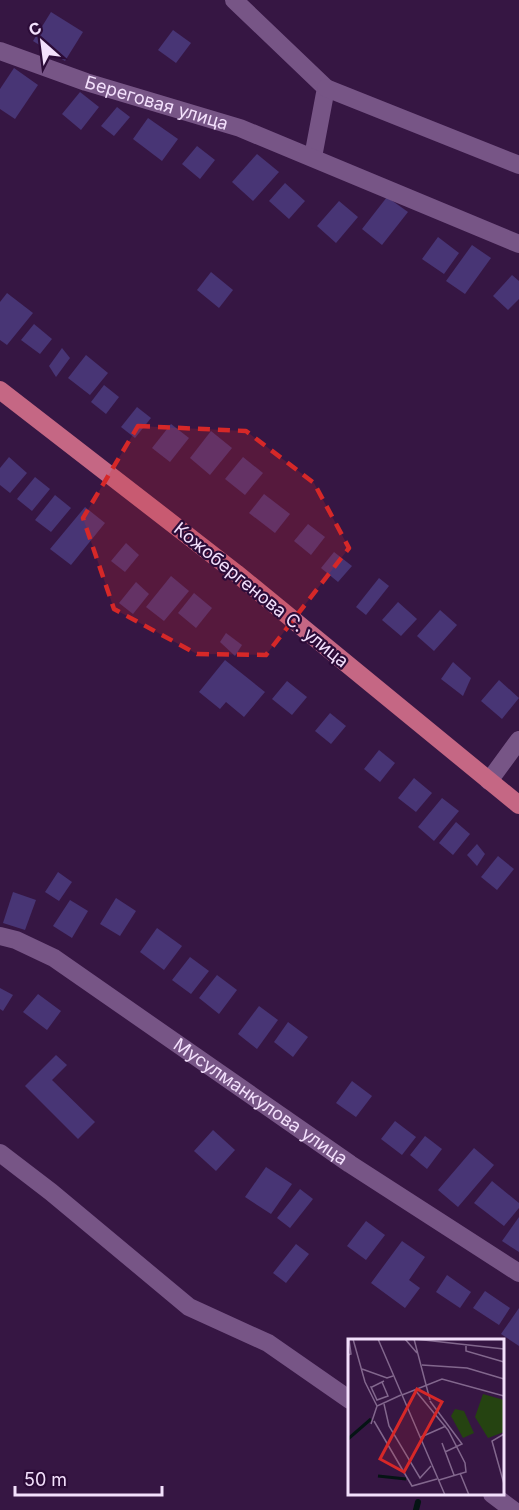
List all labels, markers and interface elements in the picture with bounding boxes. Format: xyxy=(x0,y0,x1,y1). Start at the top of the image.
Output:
north arrow xyxy=(12,12,72,72)
text: С xyxy=(25,17,45,40)
street label: Береговая улица xyxy=(82,71,231,134)
street label: Кожобергенова С. улица xyxy=(170,518,353,671)
street label: Мусулманкулова улица xyxy=(170,1033,352,1169)
inset map xyxy=(348,1339,504,1495)
scale bar xyxy=(15,1459,162,1497)
text: 50 m xyxy=(24,1469,67,1490)

